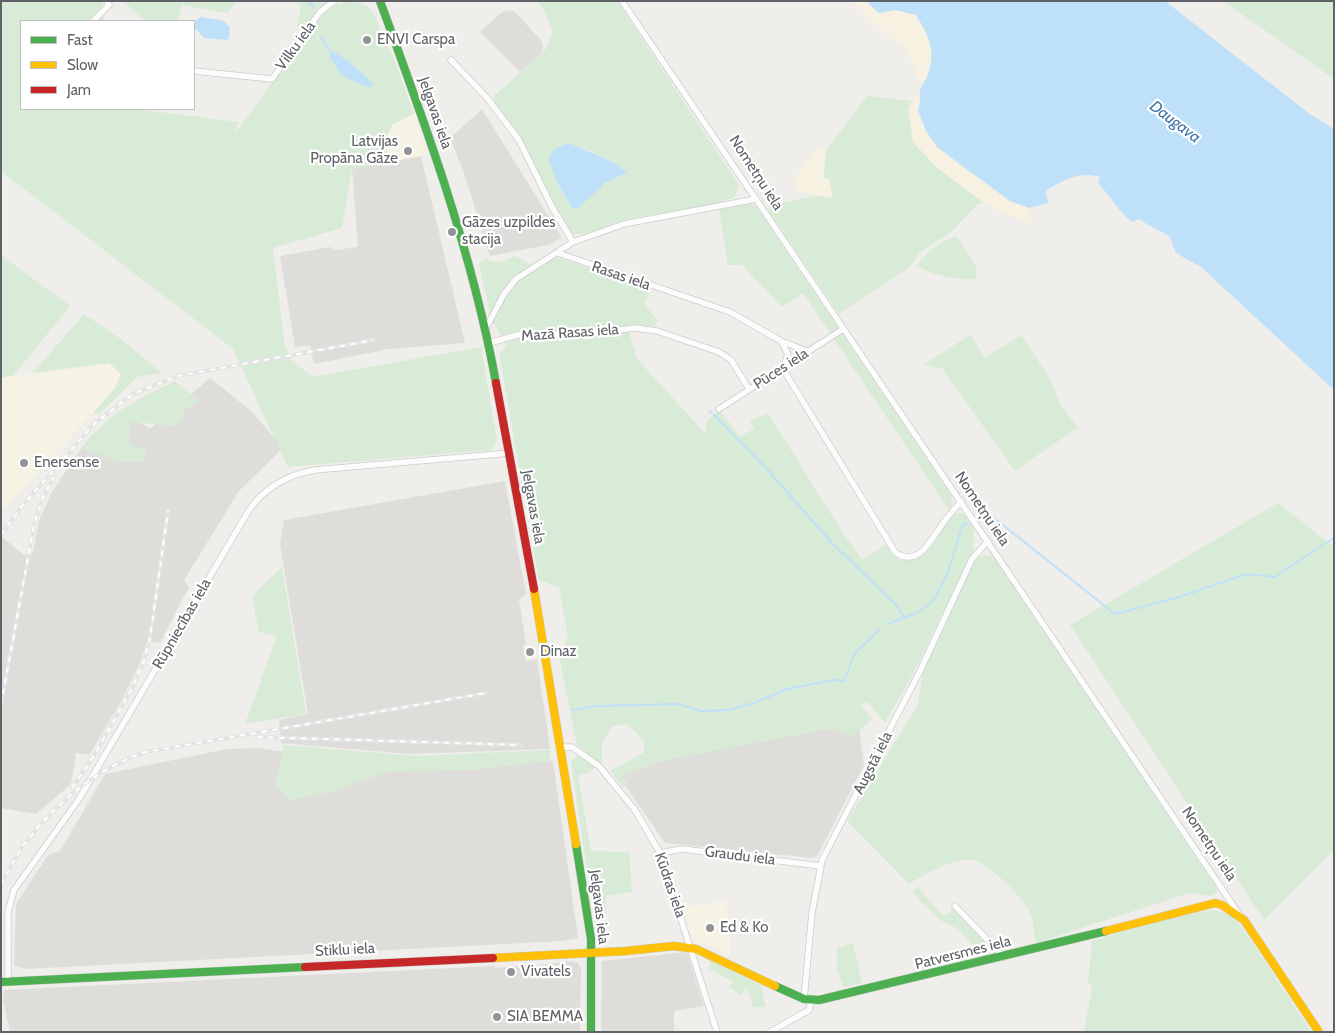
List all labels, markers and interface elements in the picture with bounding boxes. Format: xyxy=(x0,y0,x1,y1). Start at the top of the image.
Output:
street label: Vilku iela xyxy=(272,18,320,74)
legend xyxy=(20,20,195,110)
text: Fast xyxy=(67,31,92,49)
place label: ENVI Carspa xyxy=(377,31,455,49)
marker: ENVI Carspa xyxy=(361,34,373,46)
text: Slow xyxy=(67,56,98,74)
street label: Jelgavas iela xyxy=(414,75,456,151)
text: Jam xyxy=(67,81,91,99)
water label: Daugava xyxy=(1146,97,1204,147)
street label: Nometņu iela xyxy=(725,132,787,214)
place label: Latvijas Propāna Gāze xyxy=(310,133,398,168)
marker: Latvijas Propāna Gāze xyxy=(402,145,414,157)
place label: Gāzes uzpildes stacija xyxy=(462,214,556,249)
marker: Gāzes uzpildes stacija xyxy=(446,226,458,238)
street label: Rasas iela xyxy=(589,258,653,294)
street label: Mazā Rasas iela xyxy=(521,321,619,345)
street label: Pūces iela xyxy=(750,345,812,393)
place label: Enersense xyxy=(34,454,99,472)
marker: Enersense xyxy=(18,457,30,469)
street label: Nometņu iela xyxy=(951,468,1013,550)
street label: Jelgavas iela xyxy=(518,469,548,545)
street label: Rūpniecības iela xyxy=(149,576,215,672)
place label: Dinaz xyxy=(540,643,577,661)
marker: Dinaz xyxy=(524,646,536,658)
street label: Augstā iela xyxy=(850,729,896,797)
street label: Nometņu iela xyxy=(1178,803,1240,885)
street label: Graudu iela xyxy=(704,843,776,869)
street label: Kūdras iela xyxy=(650,850,690,920)
street label: Jelgavas iela xyxy=(586,869,612,945)
place label: Ed & Ko xyxy=(720,919,769,937)
marker: Ed & Ko xyxy=(704,922,716,934)
street label: Patversmes iela xyxy=(913,932,1013,974)
street label: Stiklu iela xyxy=(315,939,375,961)
place label: Vivatels xyxy=(521,963,571,981)
marker: Vivatels xyxy=(505,966,517,978)
place label: SIA BEMMA xyxy=(507,1008,583,1026)
marker: SIA BEMMA xyxy=(491,1011,503,1023)

